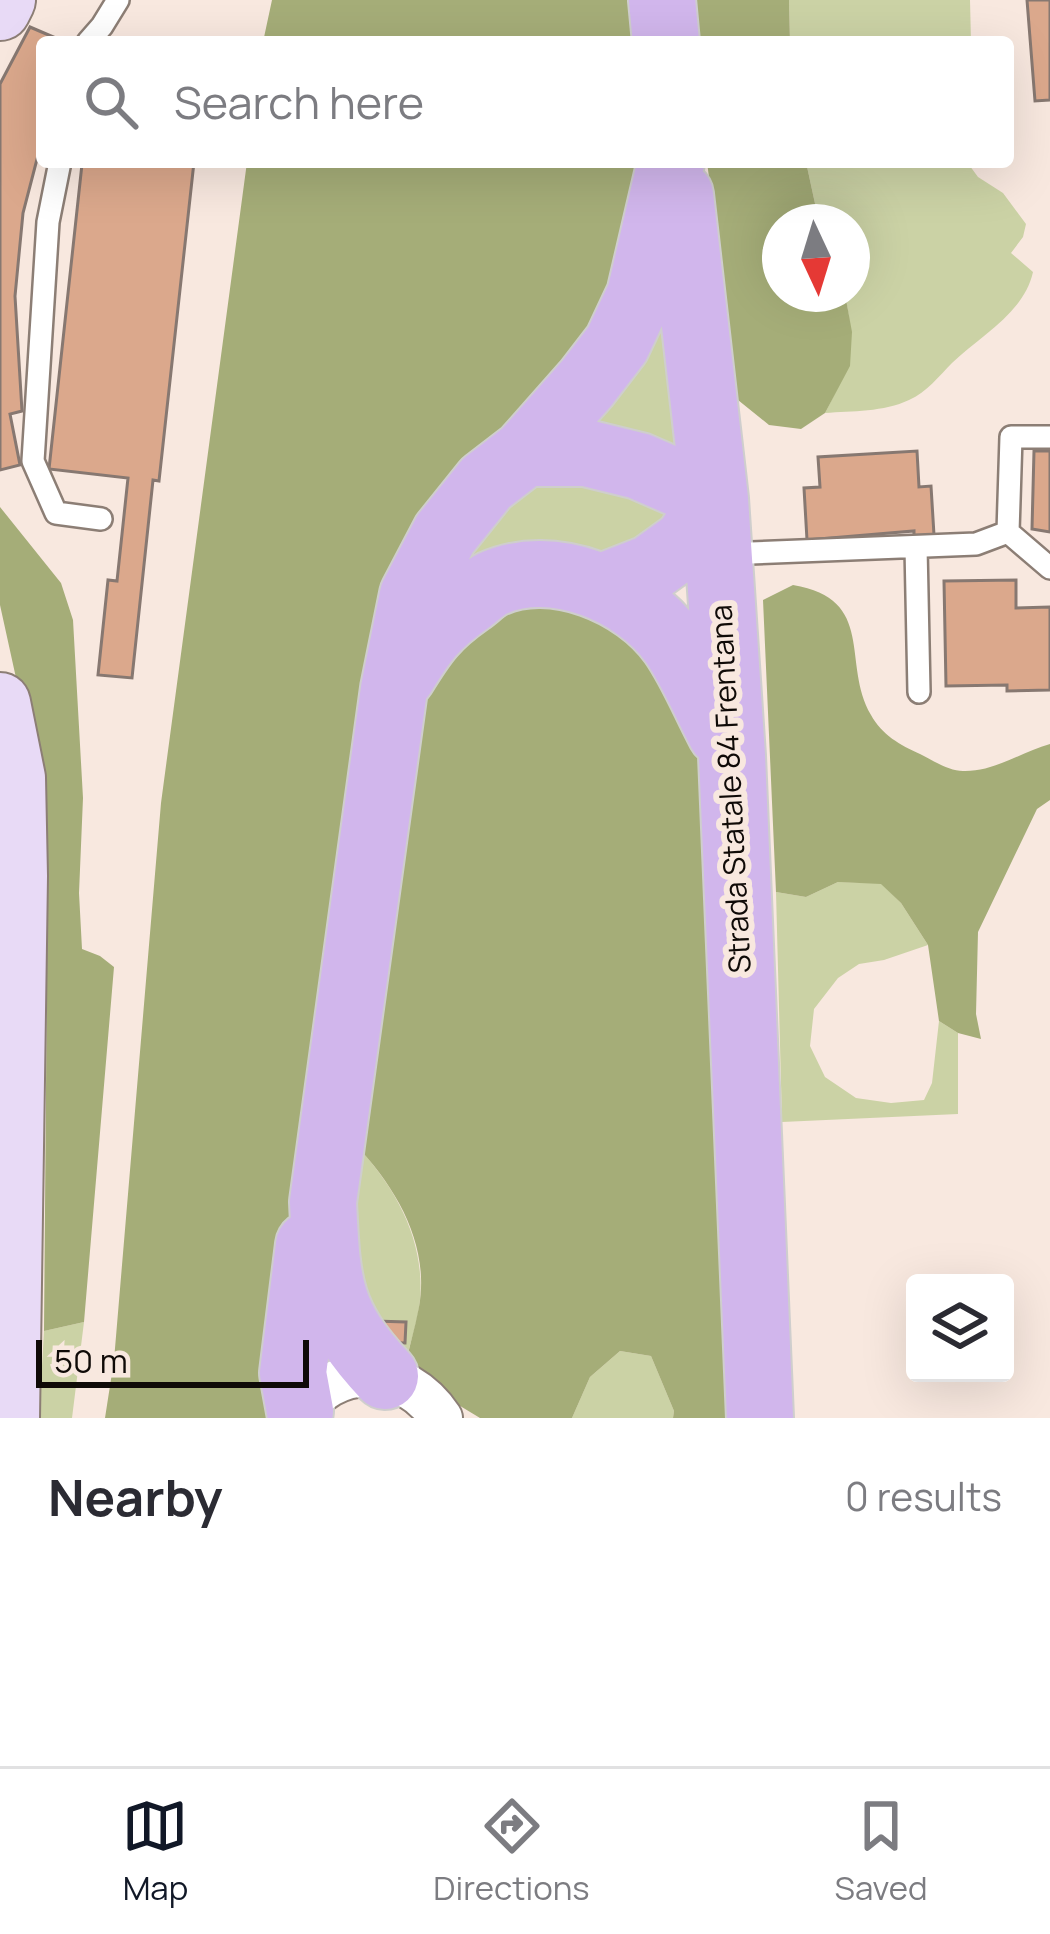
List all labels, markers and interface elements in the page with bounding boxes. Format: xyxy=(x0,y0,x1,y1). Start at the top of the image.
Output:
search box xyxy=(36,36,1014,168)
icon: search xyxy=(78,69,144,135)
text: Search here xyxy=(174,71,424,133)
north arrow xyxy=(762,204,870,312)
street label: Strada Statale 84 Frentana xyxy=(699,604,760,974)
map controls xyxy=(906,1274,1014,1382)
button: layers xyxy=(906,1274,1014,1382)
scale bar xyxy=(36,1334,309,1387)
text: 50 m xyxy=(54,1338,128,1383)
text: Nearby xyxy=(48,1462,223,1531)
text: 0 results xyxy=(845,1469,1002,1523)
tab: Map xyxy=(122,1793,188,1910)
tab: Directions xyxy=(433,1793,590,1910)
tab: Saved xyxy=(835,1793,928,1910)

